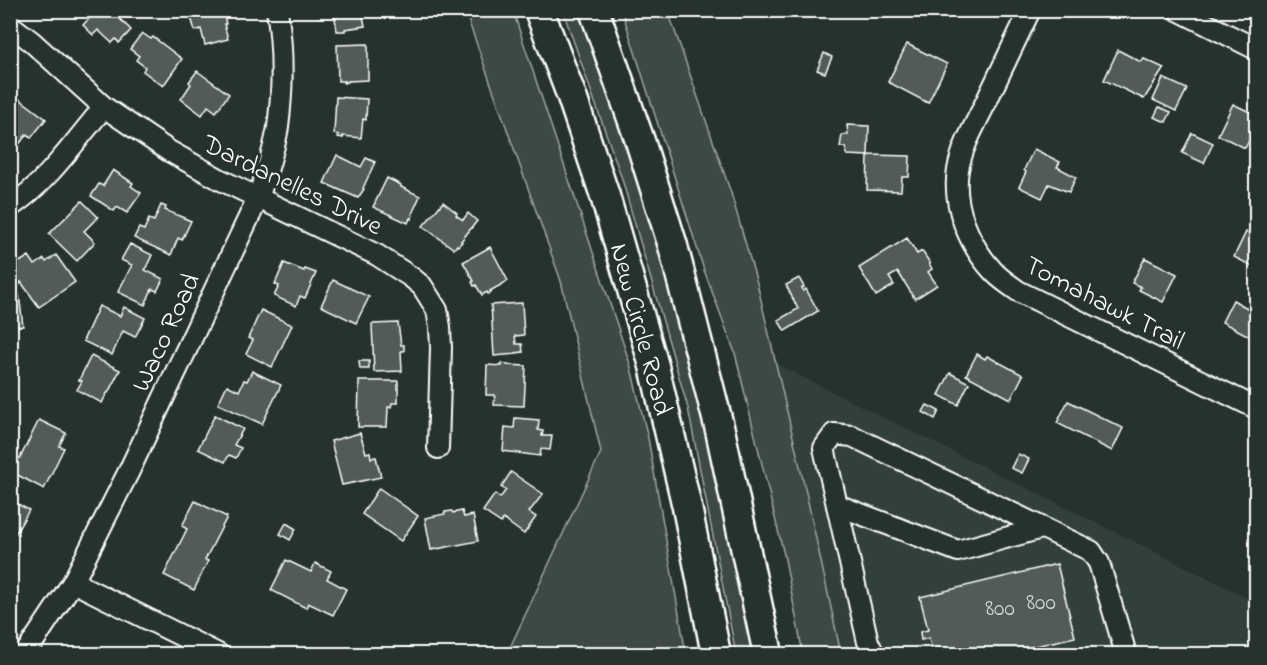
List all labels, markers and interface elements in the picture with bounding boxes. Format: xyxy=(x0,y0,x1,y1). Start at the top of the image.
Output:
street label: Dardanelles Drive xyxy=(194,125,389,247)
street label: New Circle Road xyxy=(598,239,681,420)
street label: Tomahawk Trail xyxy=(1017,247,1191,361)
street label: Waco Road xyxy=(123,267,212,399)
house number: 800 xyxy=(1026,586,1056,621)
house number: 800 xyxy=(985,592,1015,627)

